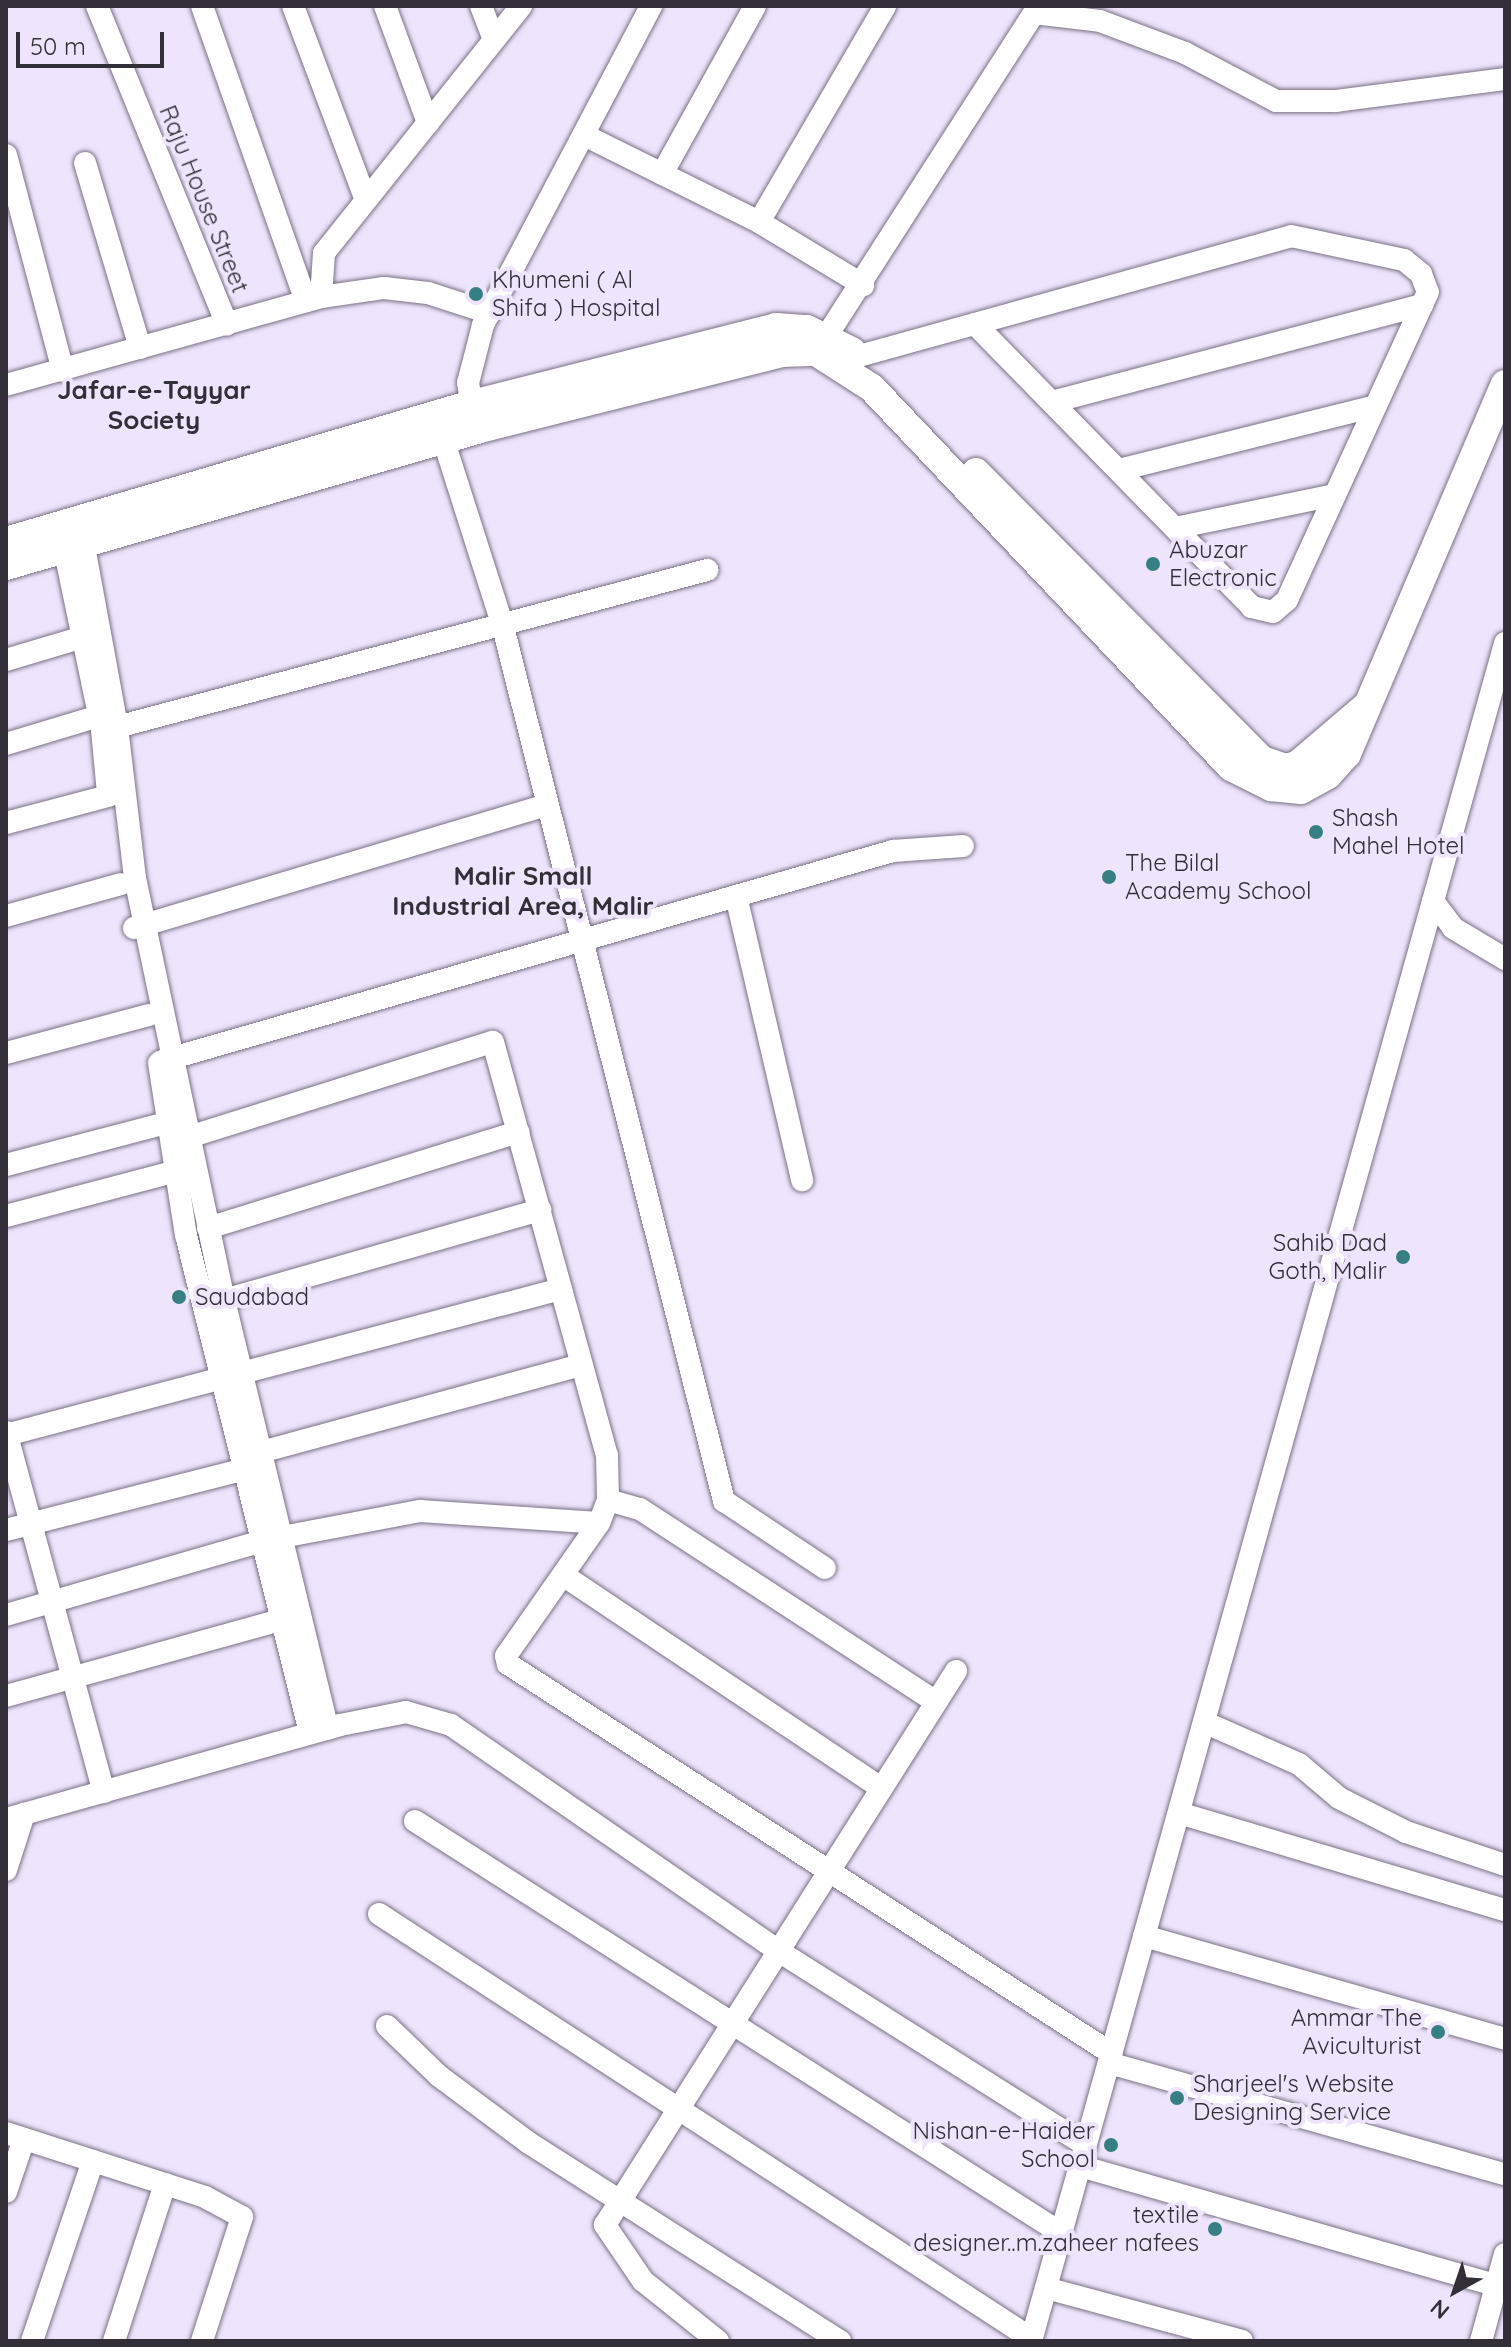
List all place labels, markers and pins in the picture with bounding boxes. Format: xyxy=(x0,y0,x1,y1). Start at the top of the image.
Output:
place label: Khumeni ( Al Shifa ) Hospital xyxy=(492,266,660,322)
marker: Khumeni ( Al Shifa ) Hospital xyxy=(467,285,485,303)
place label: Abuzar Electronic xyxy=(1169,536,1277,592)
marker: Abuzar Electronic xyxy=(1144,555,1162,573)
place label: Shash Mahel Hotel xyxy=(1332,804,1465,860)
marker: Shash Mahel Hotel xyxy=(1307,823,1325,841)
place label: The Bilal Academy School xyxy=(1125,849,1312,905)
marker: The Bilal Academy School xyxy=(1100,868,1118,886)
place label: Sahib Dad Goth, Malir xyxy=(1269,1229,1387,1285)
marker: Sahib Dad Goth, Malir xyxy=(1394,1248,1412,1266)
place label: Saudabad xyxy=(195,1283,309,1311)
marker: Saudabad xyxy=(170,1288,188,1306)
place label: Ammar The Aviculturist xyxy=(1291,2004,1422,2060)
marker: Ammar The Aviculturist xyxy=(1429,2023,1447,2041)
place label: Sharjeel's Website Designing Service xyxy=(1193,2070,1394,2126)
marker: Sharjeel's Website Designing Service xyxy=(1168,2089,1186,2107)
place label: Nishan-e-Haider School xyxy=(913,2117,1095,2173)
marker: Nishan-e-Haider School xyxy=(1102,2136,1120,2154)
place label: textile designer..m.zaheer nafees xyxy=(913,2201,1199,2257)
marker: textile designer..m.zaheer nafees xyxy=(1206,2220,1224,2238)

